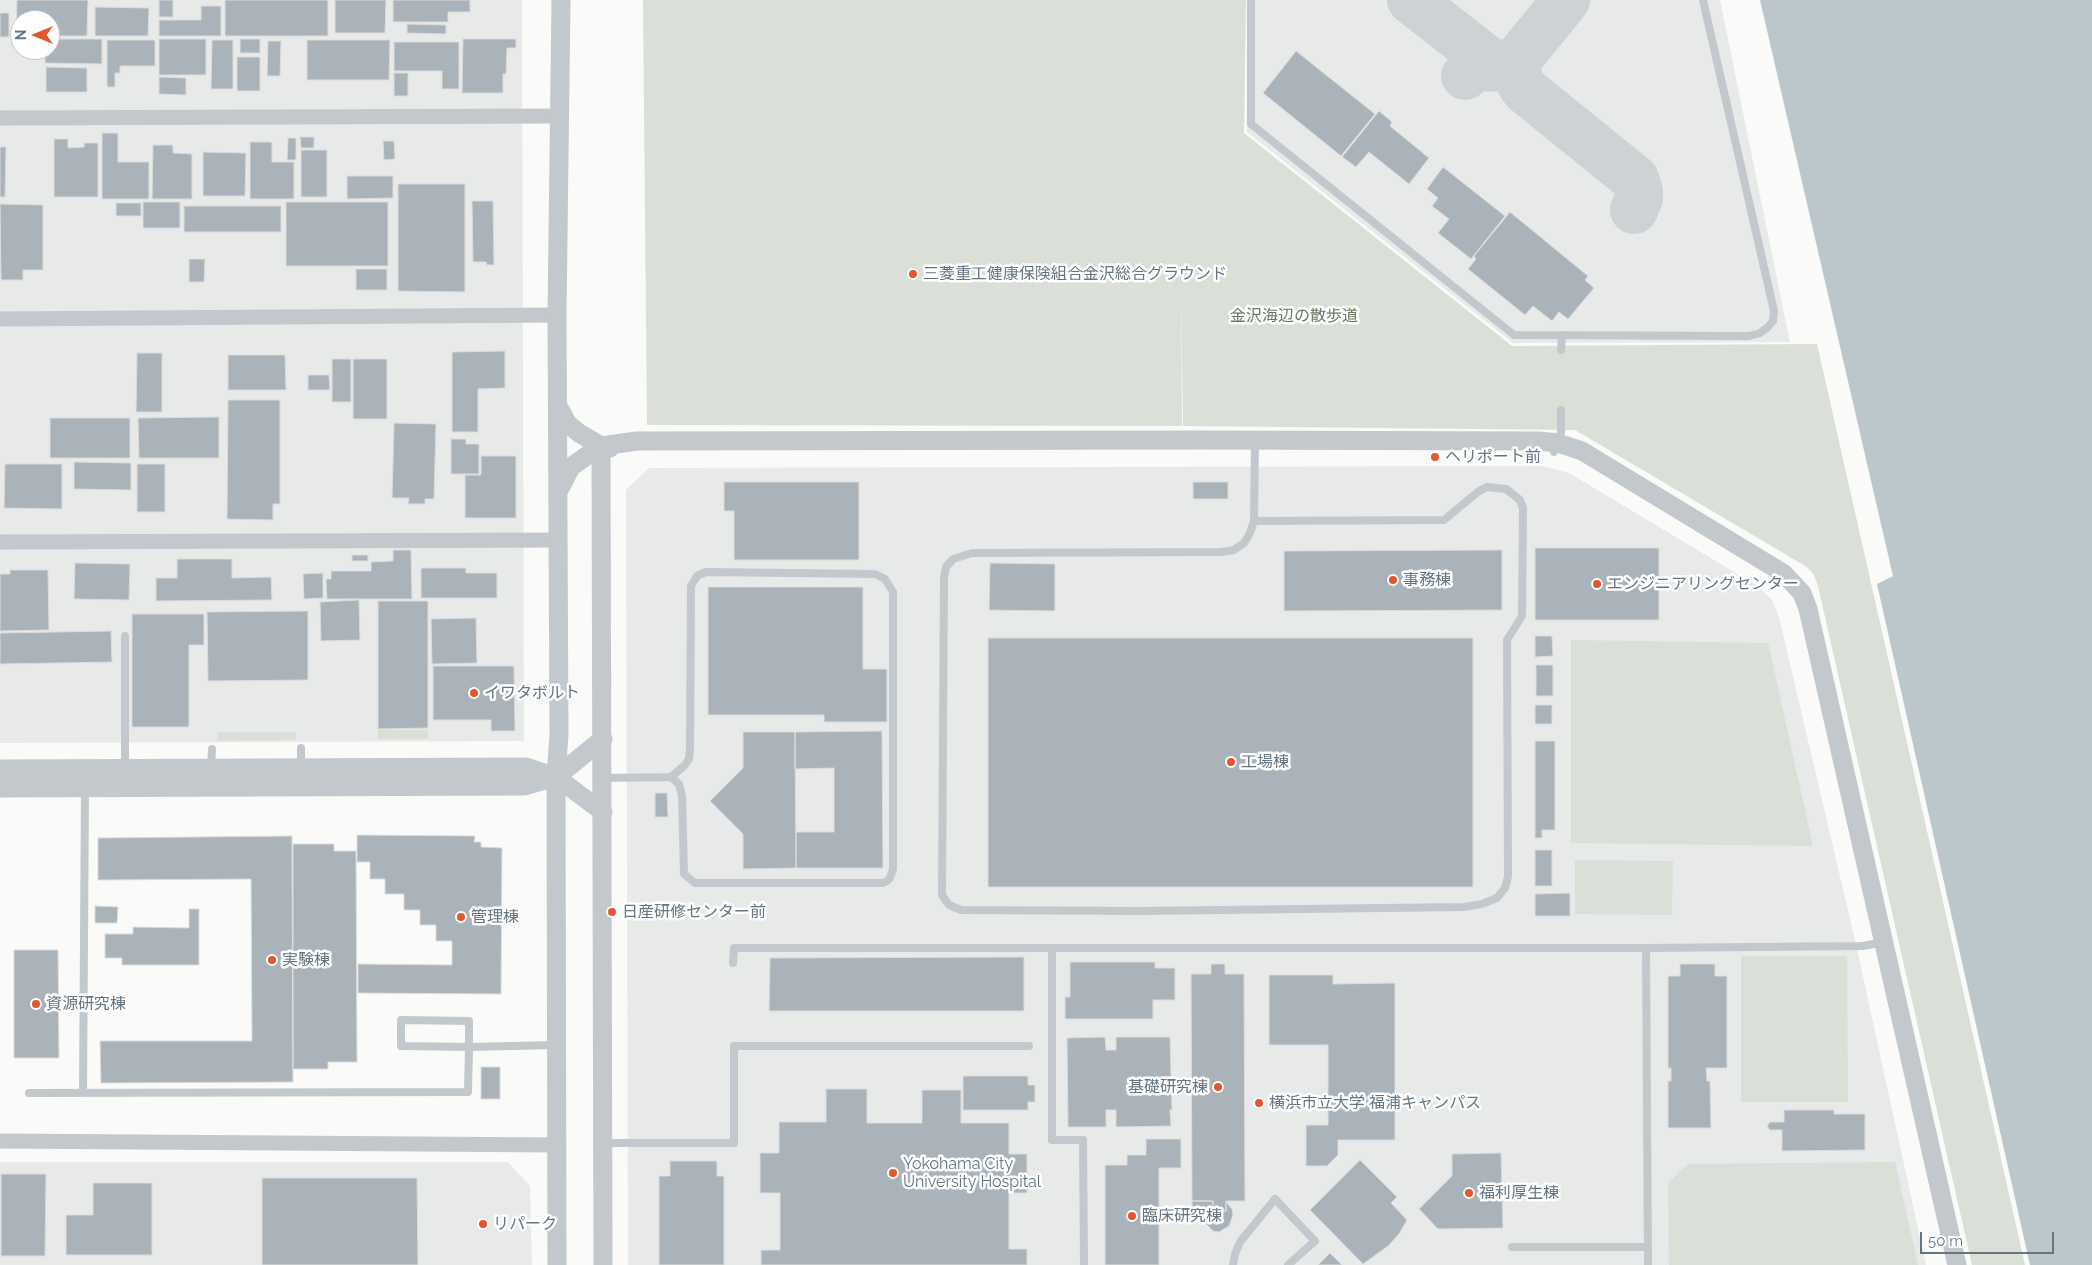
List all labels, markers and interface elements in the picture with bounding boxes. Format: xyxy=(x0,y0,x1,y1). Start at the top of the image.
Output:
north arrow xyxy=(10,10,60,60)
text: N xyxy=(13,30,29,40)
place label: 三菱重工健康保険組合金沢総合グラウンド xyxy=(923,264,1227,284)
marker: 三菱重工健康保険組合金沢総合グラウンド xyxy=(907,268,919,280)
park label: 金沢海辺の散歩道 xyxy=(1230,306,1358,326)
place label: ヘリポート前 xyxy=(1445,447,1541,467)
marker: ヘリポート前 xyxy=(1429,451,1441,463)
place label: 事務棟 xyxy=(1403,570,1451,590)
marker: 事務棟 xyxy=(1387,574,1399,586)
place label: エンジニアリングセンター xyxy=(1607,574,1799,594)
marker: エンジニアリングセンター xyxy=(1591,578,1603,590)
place label: イワタボルト xyxy=(484,683,580,703)
marker: イワタボルト xyxy=(468,687,480,699)
place label: 工場棟 xyxy=(1241,752,1289,772)
marker: 工場棟 xyxy=(1225,756,1237,768)
place label: 日産研修センター前 xyxy=(622,902,766,922)
marker: 日産研修センター前 xyxy=(606,906,618,918)
place label: 管理棟 xyxy=(471,907,519,927)
marker: 管理棟 xyxy=(455,911,467,923)
place label: 実験棟 xyxy=(282,950,330,970)
marker: 実験棟 xyxy=(266,954,278,966)
place label: 資源研究棟 xyxy=(46,994,126,1014)
marker: 資源研究棟 xyxy=(30,998,42,1010)
place label: 基礎研究棟 xyxy=(1128,1077,1208,1097)
marker: 基礎研究棟 xyxy=(1212,1081,1224,1093)
place label: 横浜市立大学 福浦キャンパス xyxy=(1269,1093,1481,1113)
marker: 横浜市立大学 福浦キャンパス xyxy=(1253,1097,1265,1109)
place label: Yokohama City University Hospital xyxy=(903,1154,1041,1192)
marker: Yokohama City University Hospital xyxy=(887,1167,899,1179)
place label: 福利厚生棟 xyxy=(1479,1183,1559,1203)
marker: 福利厚生棟 xyxy=(1463,1187,1475,1199)
place label: 臨床研究棟 xyxy=(1142,1206,1222,1226)
marker: 臨床研究棟 xyxy=(1126,1210,1138,1222)
place label: リパーク xyxy=(493,1214,557,1234)
marker: リパーク xyxy=(477,1218,489,1230)
scale bar xyxy=(1922,1222,2056,1254)
text: 50 m xyxy=(1928,1232,1963,1250)

